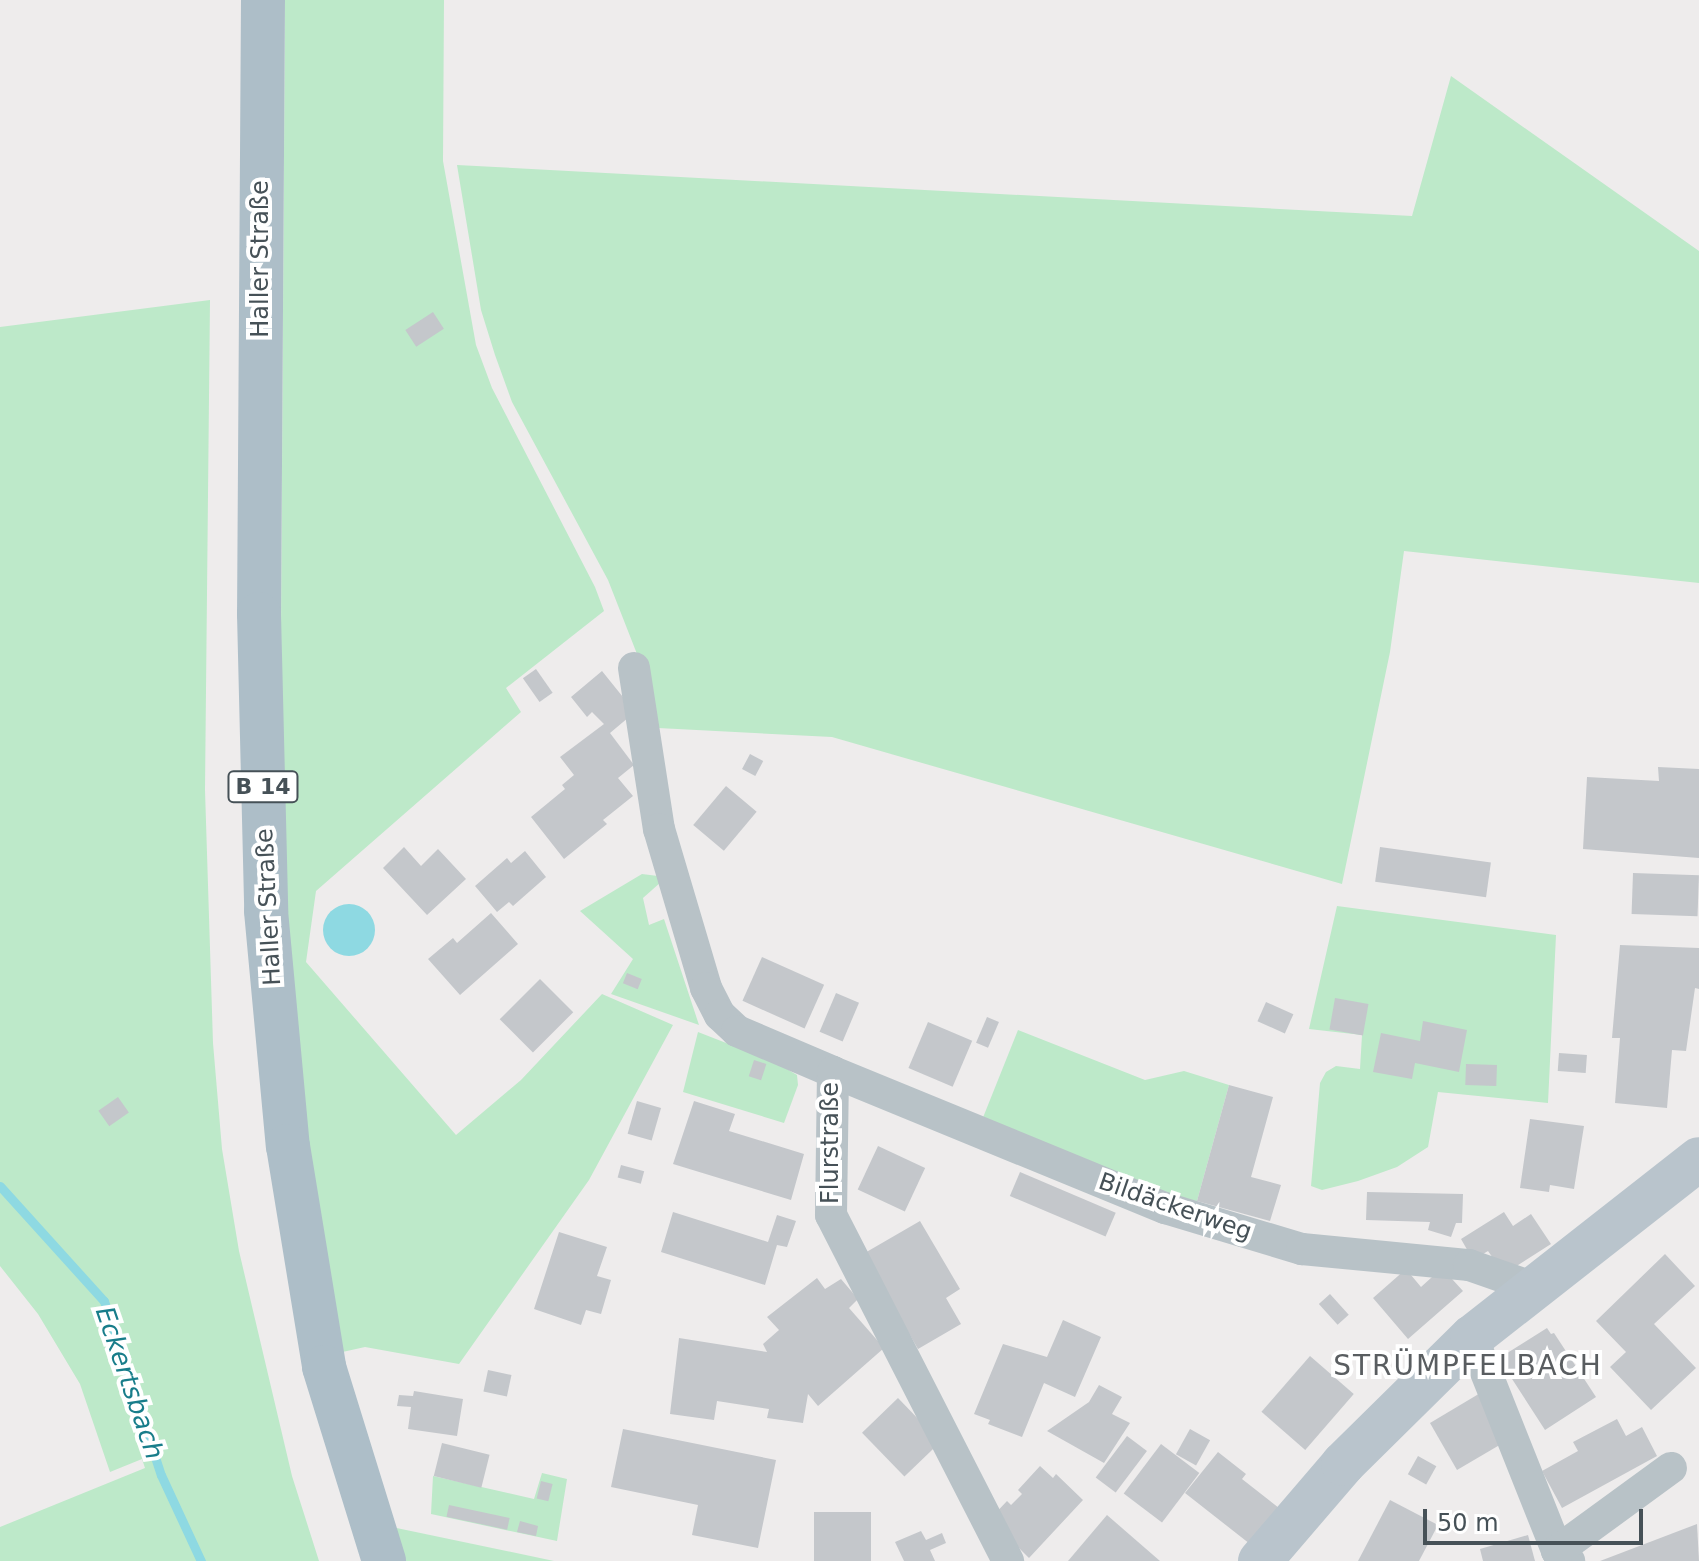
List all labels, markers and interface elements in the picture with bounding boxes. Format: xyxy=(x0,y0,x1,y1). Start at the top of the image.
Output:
street label: Haller Straße xyxy=(247,180,275,338)
road number: B 14 xyxy=(227,769,299,805)
street label: Haller Straße xyxy=(250,828,288,986)
street label: Flurstraße xyxy=(817,1082,845,1204)
street label: Bildäckerweg xyxy=(1095,1167,1255,1247)
water label: Eckertsbach xyxy=(88,1303,170,1463)
district label: STRÜMPFELBACH xyxy=(1333,1349,1603,1383)
scale bar xyxy=(1427,1493,1647,1543)
text: 50 m xyxy=(1437,1509,1499,1537)

